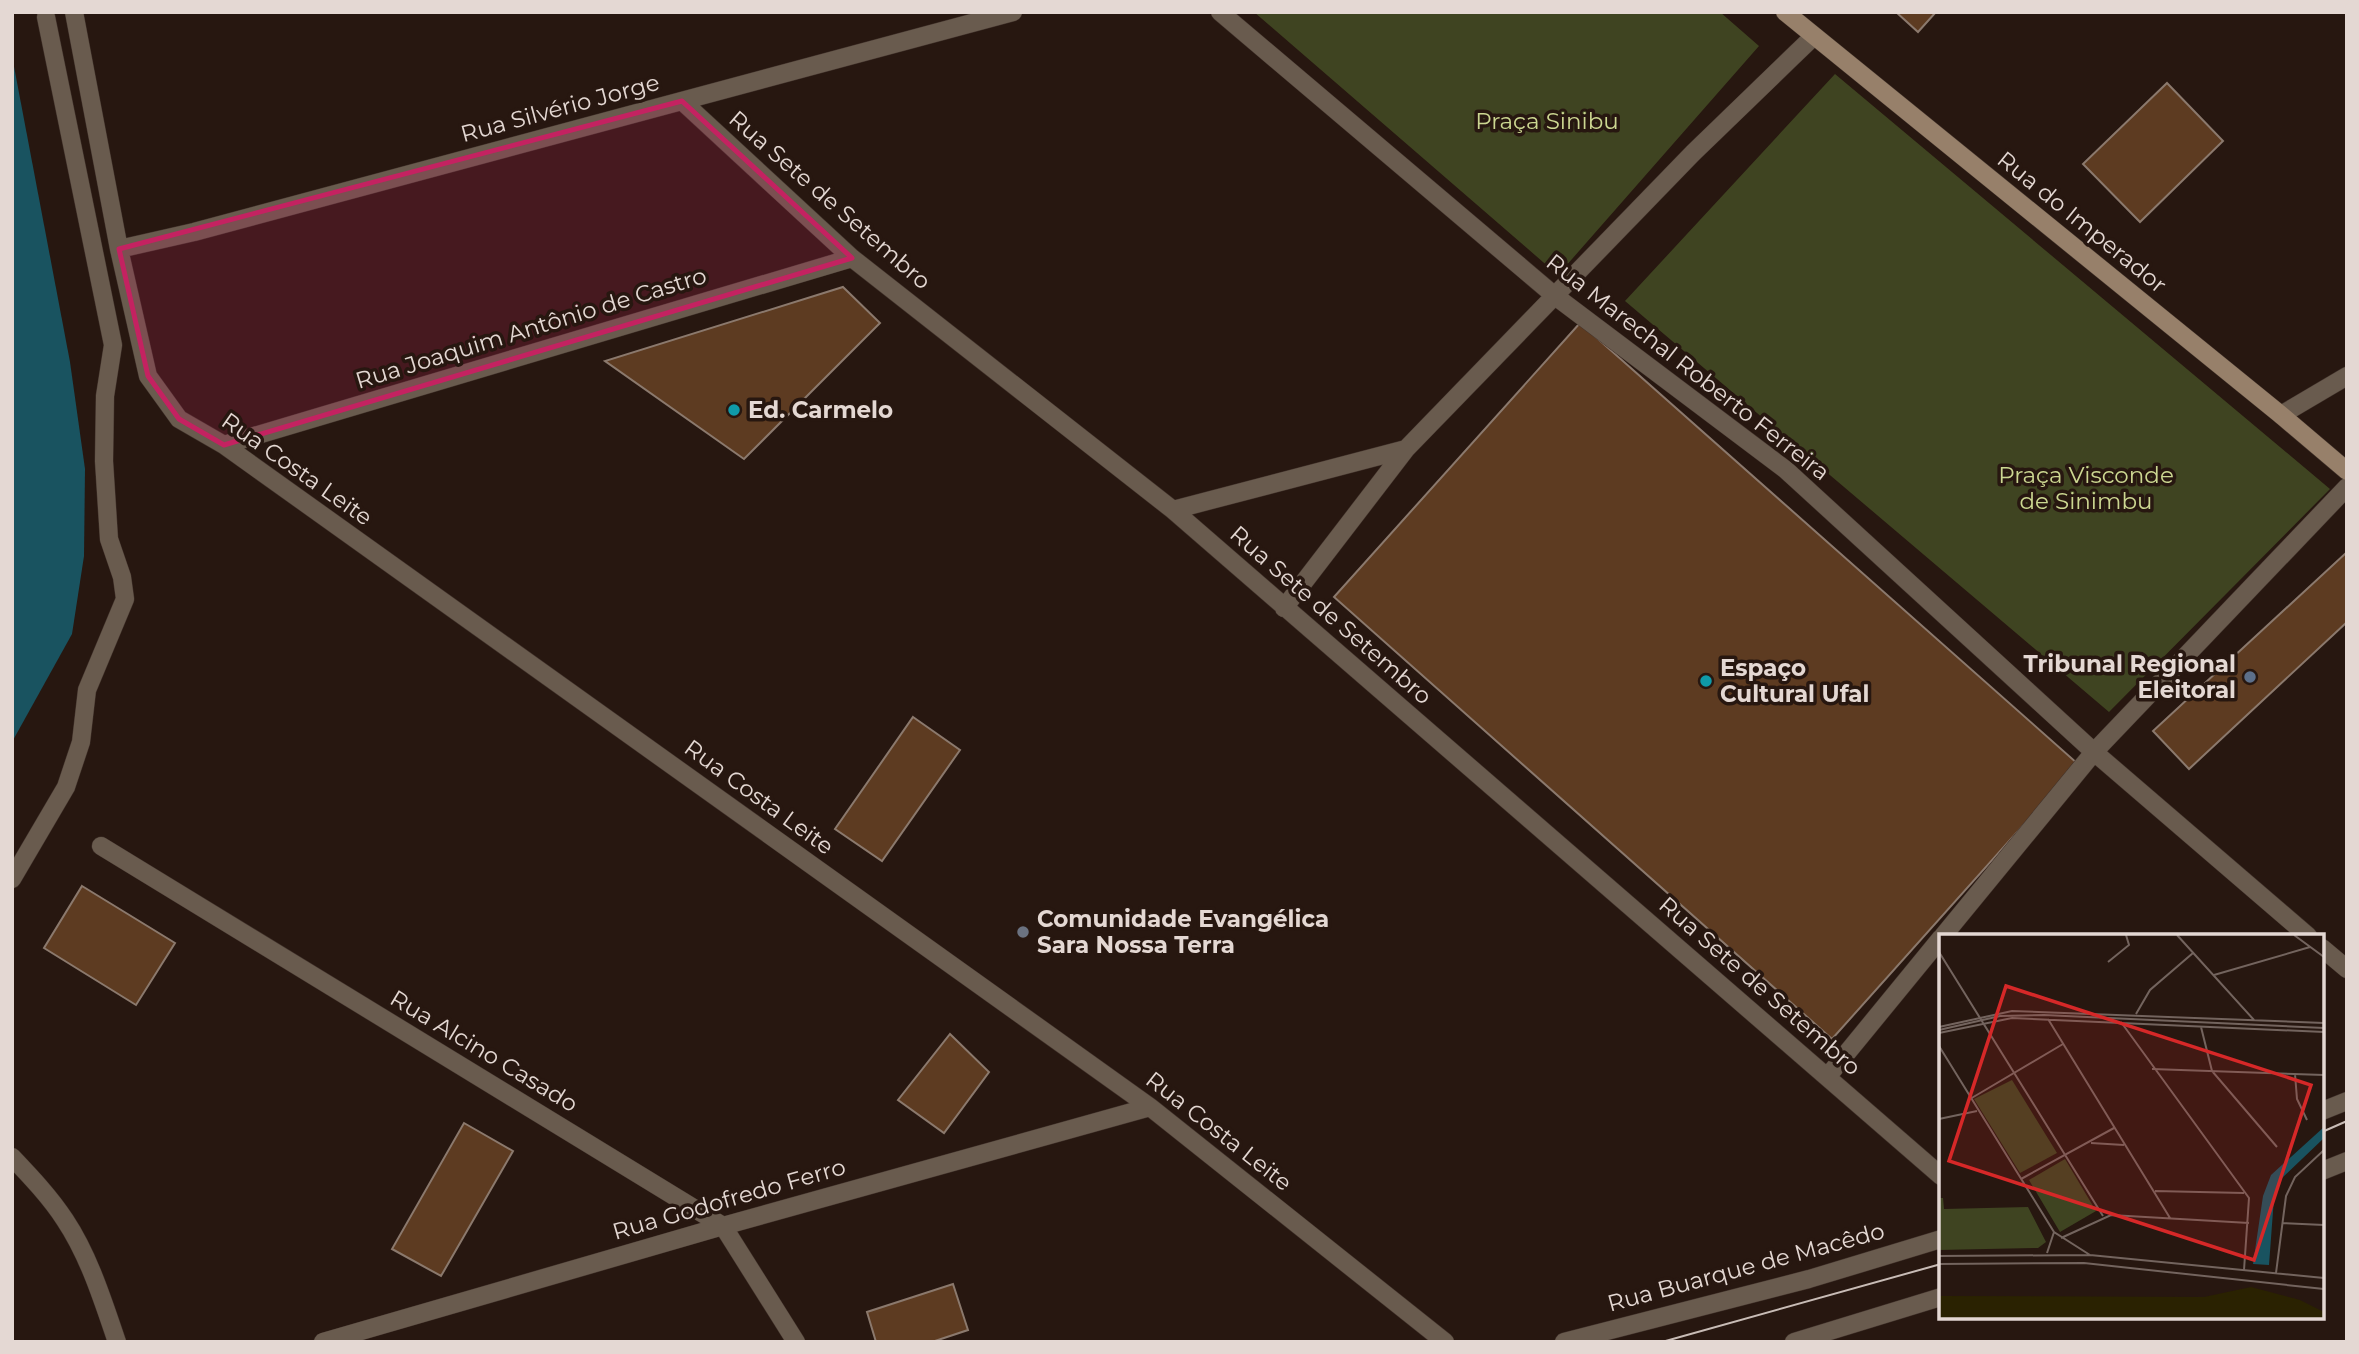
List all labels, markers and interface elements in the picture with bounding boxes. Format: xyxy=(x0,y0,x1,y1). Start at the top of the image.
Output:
street label: Rua Silvério Jorge xyxy=(458,68,662,148)
street label: Rua Sete de Setembro xyxy=(723,105,937,295)
park label: Praça Sinibu xyxy=(1475,107,1619,135)
street label: Rua do Imperador xyxy=(1992,145,2172,299)
street label: Rua Marechal Roberto Ferreira xyxy=(1541,248,1835,486)
street label: Rua Joaquim Antônio de Castro xyxy=(352,261,710,395)
place label: Ed. Carmelo xyxy=(748,396,893,424)
marker: Ed. Carmelo xyxy=(726,402,742,418)
street label: Rua Costa Leite xyxy=(216,407,378,531)
park label: Praça Visconde de Sinimbu xyxy=(1998,461,2174,515)
street label: Rua Sete de Setembro xyxy=(1224,520,1438,710)
place label: Tribunal Regional Eleitoral xyxy=(2024,650,2236,704)
place label: Espaço Cultural Ufal xyxy=(1720,654,1869,708)
marker: Tribunal Regional Eleitoral xyxy=(2242,669,2258,685)
marker: Espaço Cultural Ufal xyxy=(1698,673,1714,689)
street label: Rua Costa Leite xyxy=(679,733,839,861)
street label: Rua Sete de Setembro xyxy=(1653,891,1867,1081)
place label: Comunidade Evangélica Sara Nossa Terra xyxy=(1037,905,1329,959)
marker: Comunidade Evangélica Sara Nossa Terra xyxy=(1015,924,1031,940)
inset map xyxy=(1939,934,2324,1319)
street label: Rua Alcino Casado xyxy=(385,984,583,1118)
street label: Rua Costa Leite xyxy=(1140,1065,1298,1197)
street label: Rua Godofredo Ferro xyxy=(609,1152,849,1246)
street label: Rua Buarque de Macêdo xyxy=(1604,1217,1888,1317)

